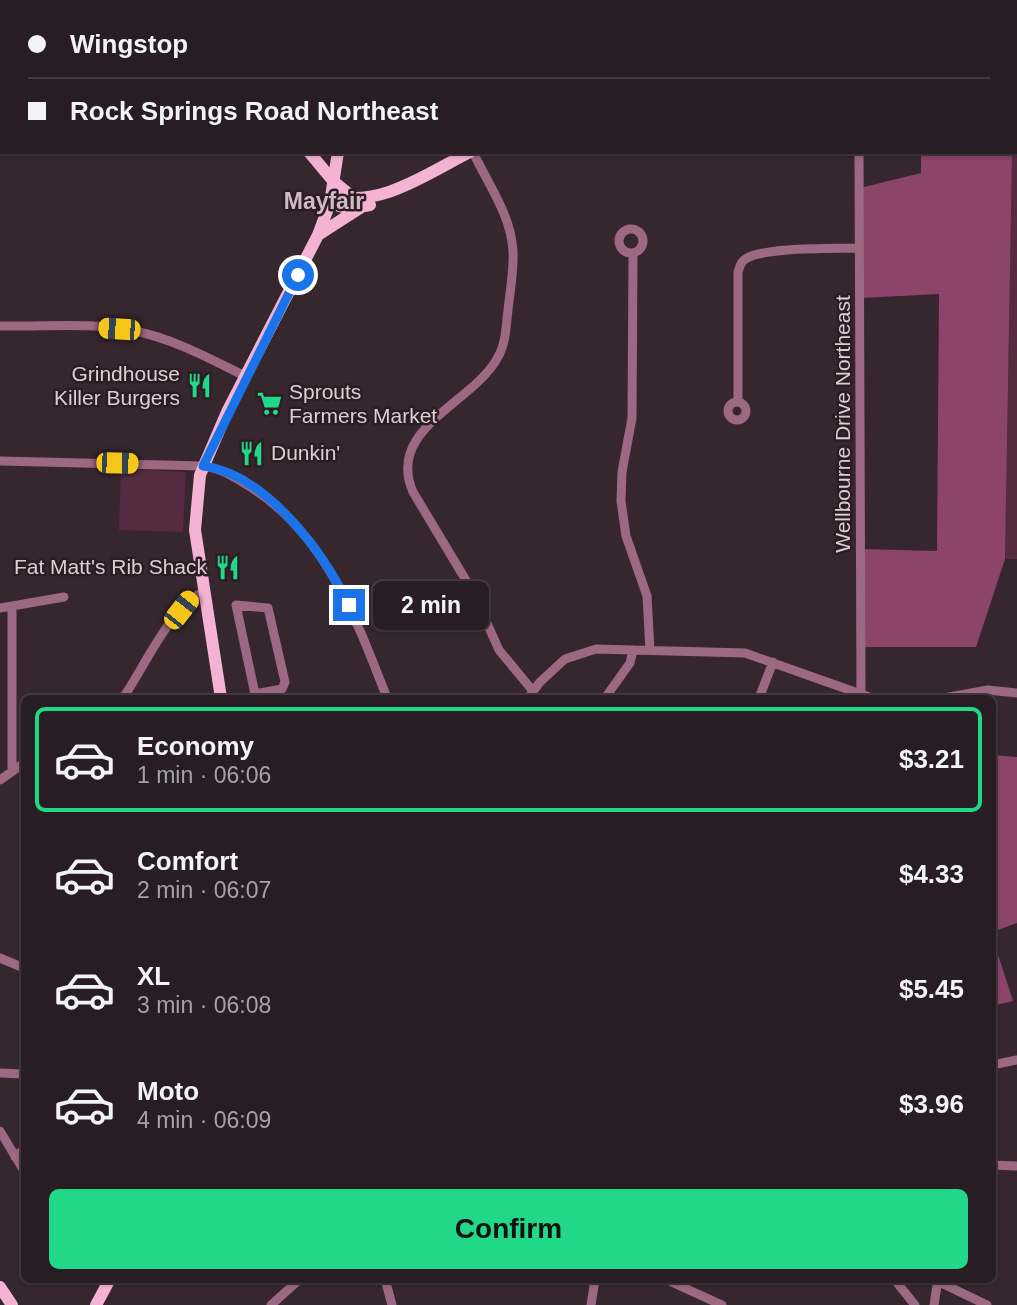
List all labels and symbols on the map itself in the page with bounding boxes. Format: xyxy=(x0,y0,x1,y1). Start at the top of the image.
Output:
district label: Mayfair xyxy=(284,188,364,214)
route start xyxy=(282,259,314,291)
street label: Wellbourne Drive Northeast xyxy=(831,295,854,553)
car xyxy=(98,317,141,341)
place label: Grindhouse Killer Burgers xyxy=(54,362,180,409)
restaurant icon: Grindhouse Killer Burgers xyxy=(186,372,214,400)
place label: Sprouts Farmers Market xyxy=(289,380,437,427)
supermarket icon: Sprouts Farmers Market xyxy=(255,390,283,418)
restaurant icon: Dunkin' xyxy=(237,439,265,467)
place label: Dunkin' xyxy=(271,441,340,464)
car xyxy=(96,452,139,474)
restaurant icon: Fat Matt's Rib Shack xyxy=(213,553,241,581)
place label: Fat Matt's Rib Shack xyxy=(14,555,207,578)
callout: 2 min xyxy=(374,580,489,630)
car xyxy=(160,587,203,633)
route end xyxy=(333,589,365,621)

